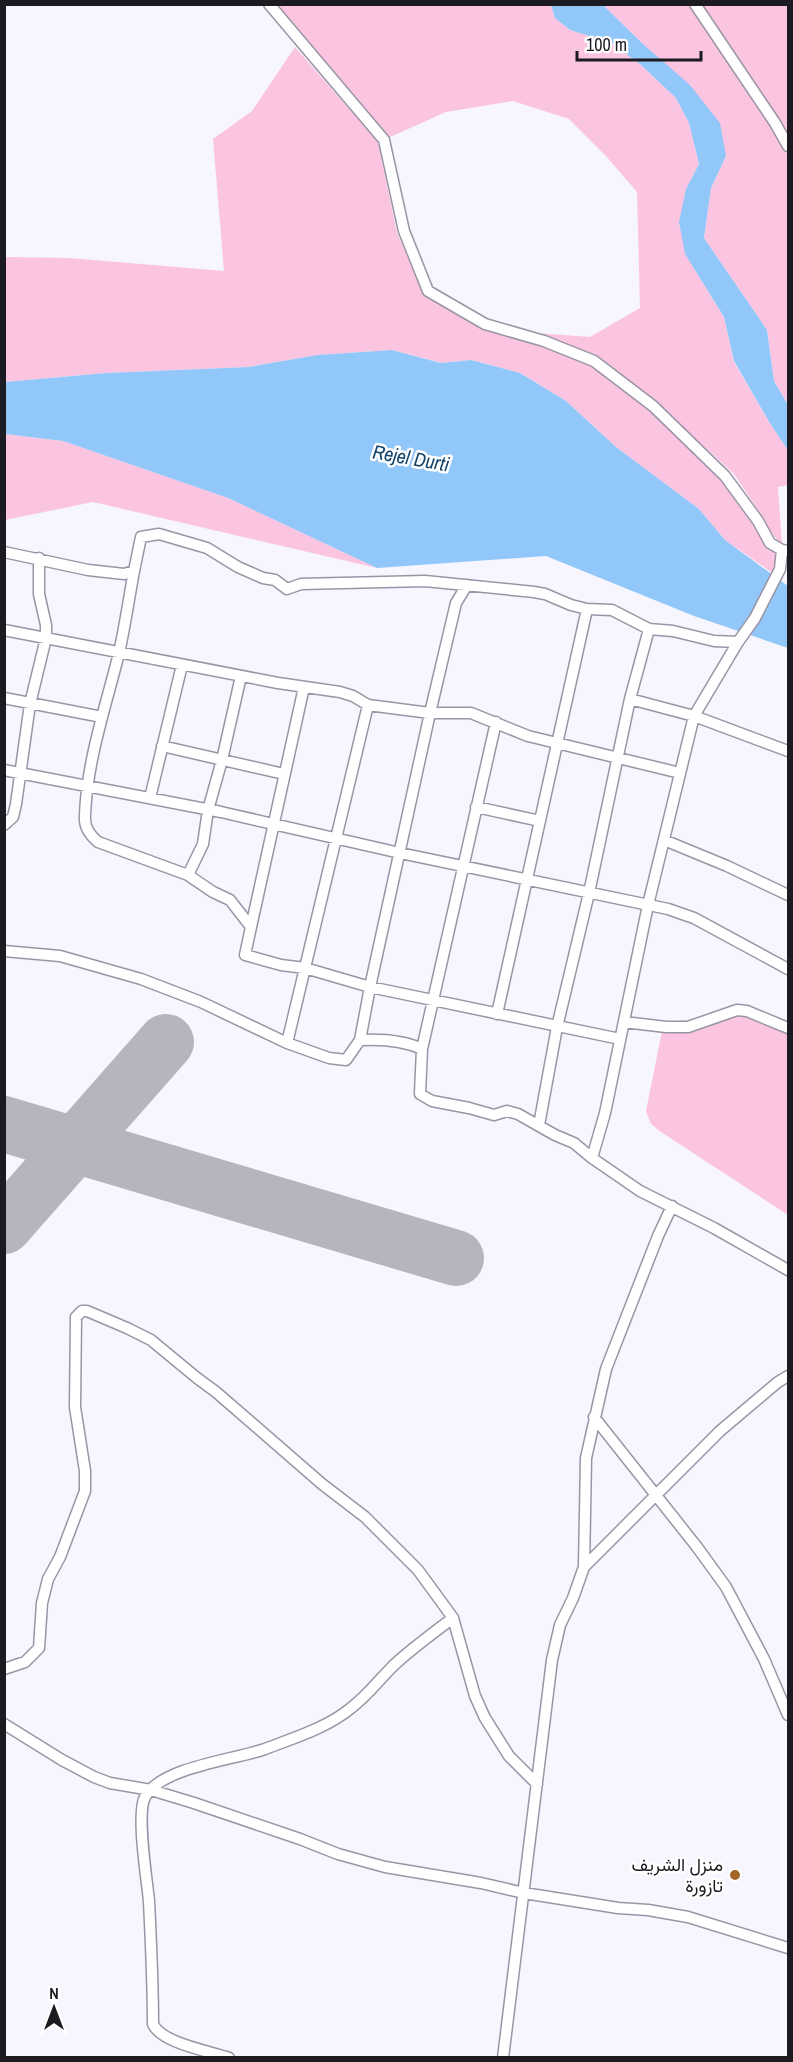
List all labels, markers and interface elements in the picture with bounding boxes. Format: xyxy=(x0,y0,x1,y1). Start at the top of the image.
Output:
scale bar xyxy=(577,24,702,62)
text: 100 m xyxy=(586,32,627,57)
water label: Rejel Durti xyxy=(371,437,452,478)
place label: منزل الشريف تازورة xyxy=(631,1852,723,1898)
marker: منزل الشريف تازورة xyxy=(728,1868,742,1882)
north arrow xyxy=(24,1978,84,2038)
text: N xyxy=(49,1982,59,2004)

